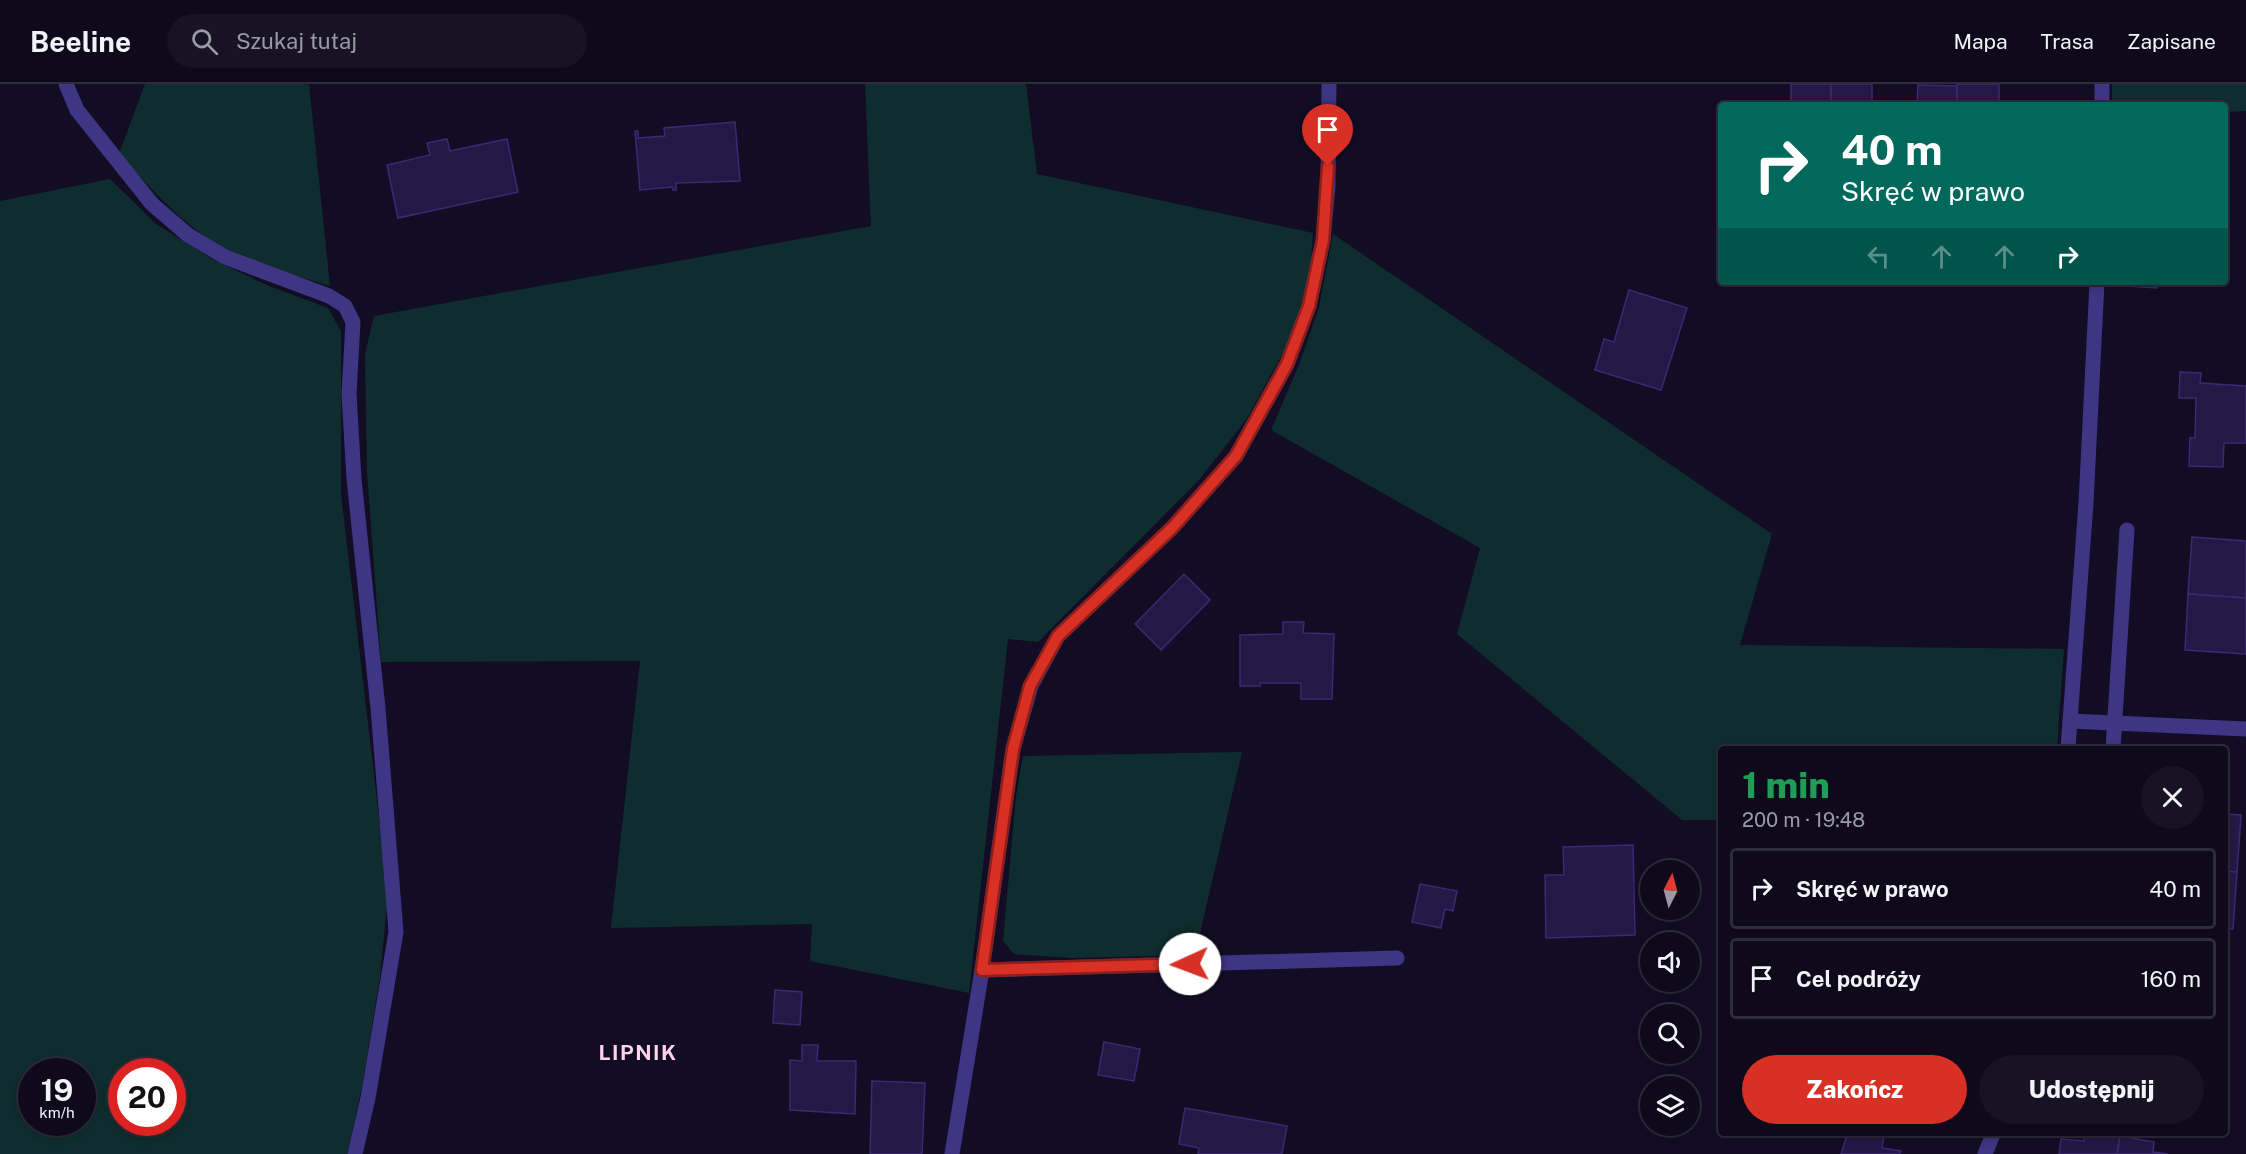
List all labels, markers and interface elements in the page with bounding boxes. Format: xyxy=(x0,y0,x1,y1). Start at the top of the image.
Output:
search box xyxy=(167,14,587,68)
text: Beeline xyxy=(30,25,131,58)
icon: search xyxy=(188,25,221,58)
text: Szukaj tutaj xyxy=(236,28,357,54)
text: Mapa xyxy=(1953,29,2008,54)
text: Trasa xyxy=(2041,29,2094,54)
text: Zapisane xyxy=(2127,29,2216,54)
pin xyxy=(1302,104,1353,166)
icon: arrive xyxy=(1311,113,1344,146)
text: 40 m xyxy=(1841,125,1943,174)
icon: right xyxy=(1742,126,1820,204)
text: Skręć w prawo xyxy=(1841,175,2025,207)
icon: left xyxy=(1862,240,1895,273)
icon: ahead xyxy=(1925,240,1958,273)
icon: ahead xyxy=(1988,240,2021,273)
icon: right xyxy=(2051,240,2084,273)
text: 1 min xyxy=(1742,764,1830,806)
button: close xyxy=(2141,766,2204,829)
text: 200 m · 19:48 xyxy=(1742,808,1865,832)
north arrow xyxy=(1640,860,1700,920)
map controls xyxy=(1640,860,1700,1136)
icon: right xyxy=(1745,872,1778,905)
text: Skręć w prawo xyxy=(1796,876,1949,902)
text: 40 m xyxy=(2149,876,2201,902)
position arrow xyxy=(1158,932,1222,996)
button: sound xyxy=(1640,932,1700,992)
icon: arrive xyxy=(1745,962,1778,995)
text: Cel podróży xyxy=(1796,966,1921,992)
text: 160 m xyxy=(2141,966,2201,992)
button: search xyxy=(1640,1004,1700,1064)
district label: LIPNIK xyxy=(598,1040,678,1065)
button: Zakończ xyxy=(1742,1055,1967,1124)
button: Udostępnij xyxy=(1979,1055,2204,1124)
speed limit sign: 20 xyxy=(108,1058,186,1136)
text: 19 xyxy=(41,1072,73,1108)
button: layers xyxy=(1640,1076,1700,1136)
text: km/h xyxy=(39,1104,75,1121)

